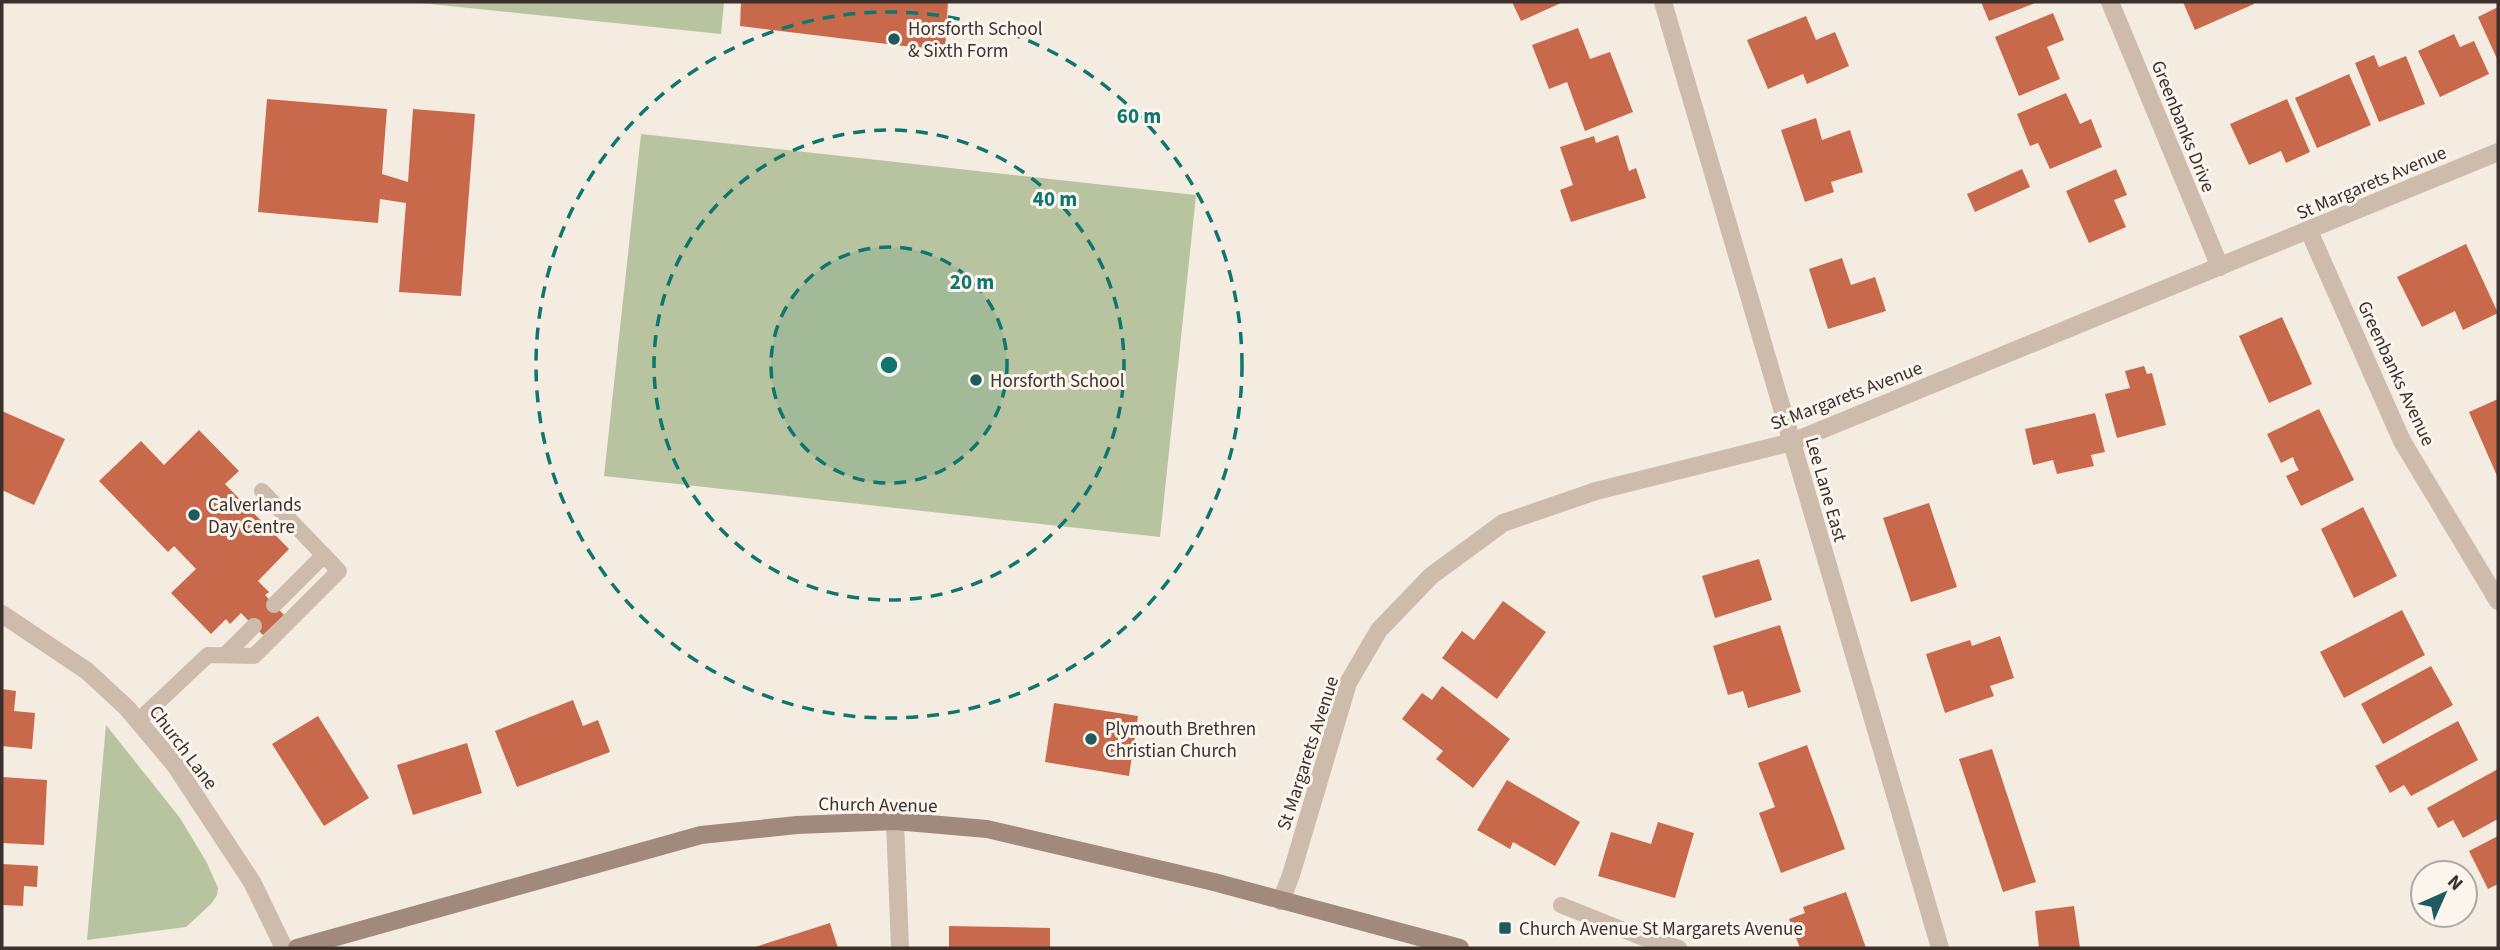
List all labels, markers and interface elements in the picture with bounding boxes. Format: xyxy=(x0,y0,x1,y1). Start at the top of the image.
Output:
place label: Horsforth School & Sixth Form xyxy=(908,16,1043,65)
marker: Horsforth School & Sixth Form xyxy=(886,31,902,47)
street label: Greenbanks Drive xyxy=(2144,57,2221,196)
text: 60 m xyxy=(1117,101,1161,131)
street label: St Margarets Avenue xyxy=(2292,140,2451,227)
text: 40 m xyxy=(1033,184,1077,214)
text: 20 m xyxy=(950,267,994,297)
street label: Greenbanks Avenue xyxy=(2350,297,2441,451)
centre of rings xyxy=(877,353,901,377)
street label: St Margarets Avenue xyxy=(1767,355,1926,438)
place label: Horsforth School xyxy=(990,368,1125,395)
marker: Horsforth School xyxy=(968,372,984,388)
street label: Lee Lane East xyxy=(1798,434,1854,545)
place label: Calverlands Day Centre xyxy=(208,492,301,541)
marker: Calverlands Day Centre xyxy=(186,507,202,523)
street label: St Margarets Avenue xyxy=(1271,673,1346,834)
street label: Church Lane xyxy=(142,700,223,796)
place label: Plymouth Brethren Christian Church xyxy=(1105,716,1256,765)
marker: Plymouth Brethren Christian Church xyxy=(1083,731,1099,747)
street label: Church Avenue xyxy=(818,791,938,820)
north arrow xyxy=(2409,859,2479,929)
text: N xyxy=(2441,869,2469,897)
place label: Church Avenue St Margarets Avenue xyxy=(1519,916,1803,943)
marker: Church Avenue St Margarets Avenue xyxy=(1497,920,1513,936)

